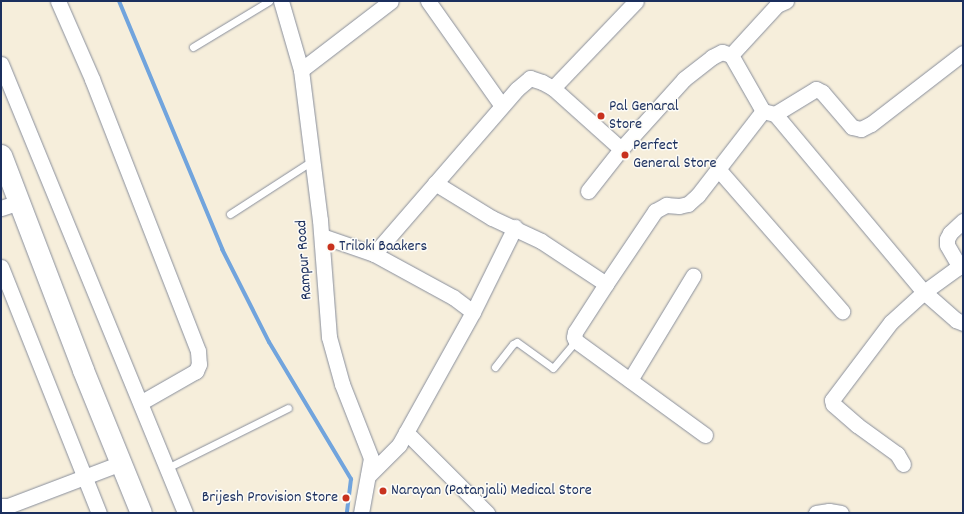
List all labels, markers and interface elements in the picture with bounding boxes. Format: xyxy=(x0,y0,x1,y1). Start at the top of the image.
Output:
place label: Pal Genaral Store xyxy=(609,97,679,135)
marker: Pal Genaral Store xyxy=(596,111,606,121)
place label: Perfect General Store xyxy=(633,136,717,174)
marker: Perfect General Store xyxy=(620,150,630,160)
street label: Rampur Road xyxy=(293,219,317,301)
place label: Triloki Baakers xyxy=(339,237,427,257)
marker: Triloki Baakers xyxy=(326,242,336,252)
place label: Narayan (Patanjali) Medical Store xyxy=(391,481,592,501)
marker: Narayan (Patanjali) Medical Store xyxy=(378,486,388,496)
place label: Brijesh Provision Store xyxy=(202,488,338,508)
marker: Brijesh Provision Store xyxy=(341,493,351,503)

